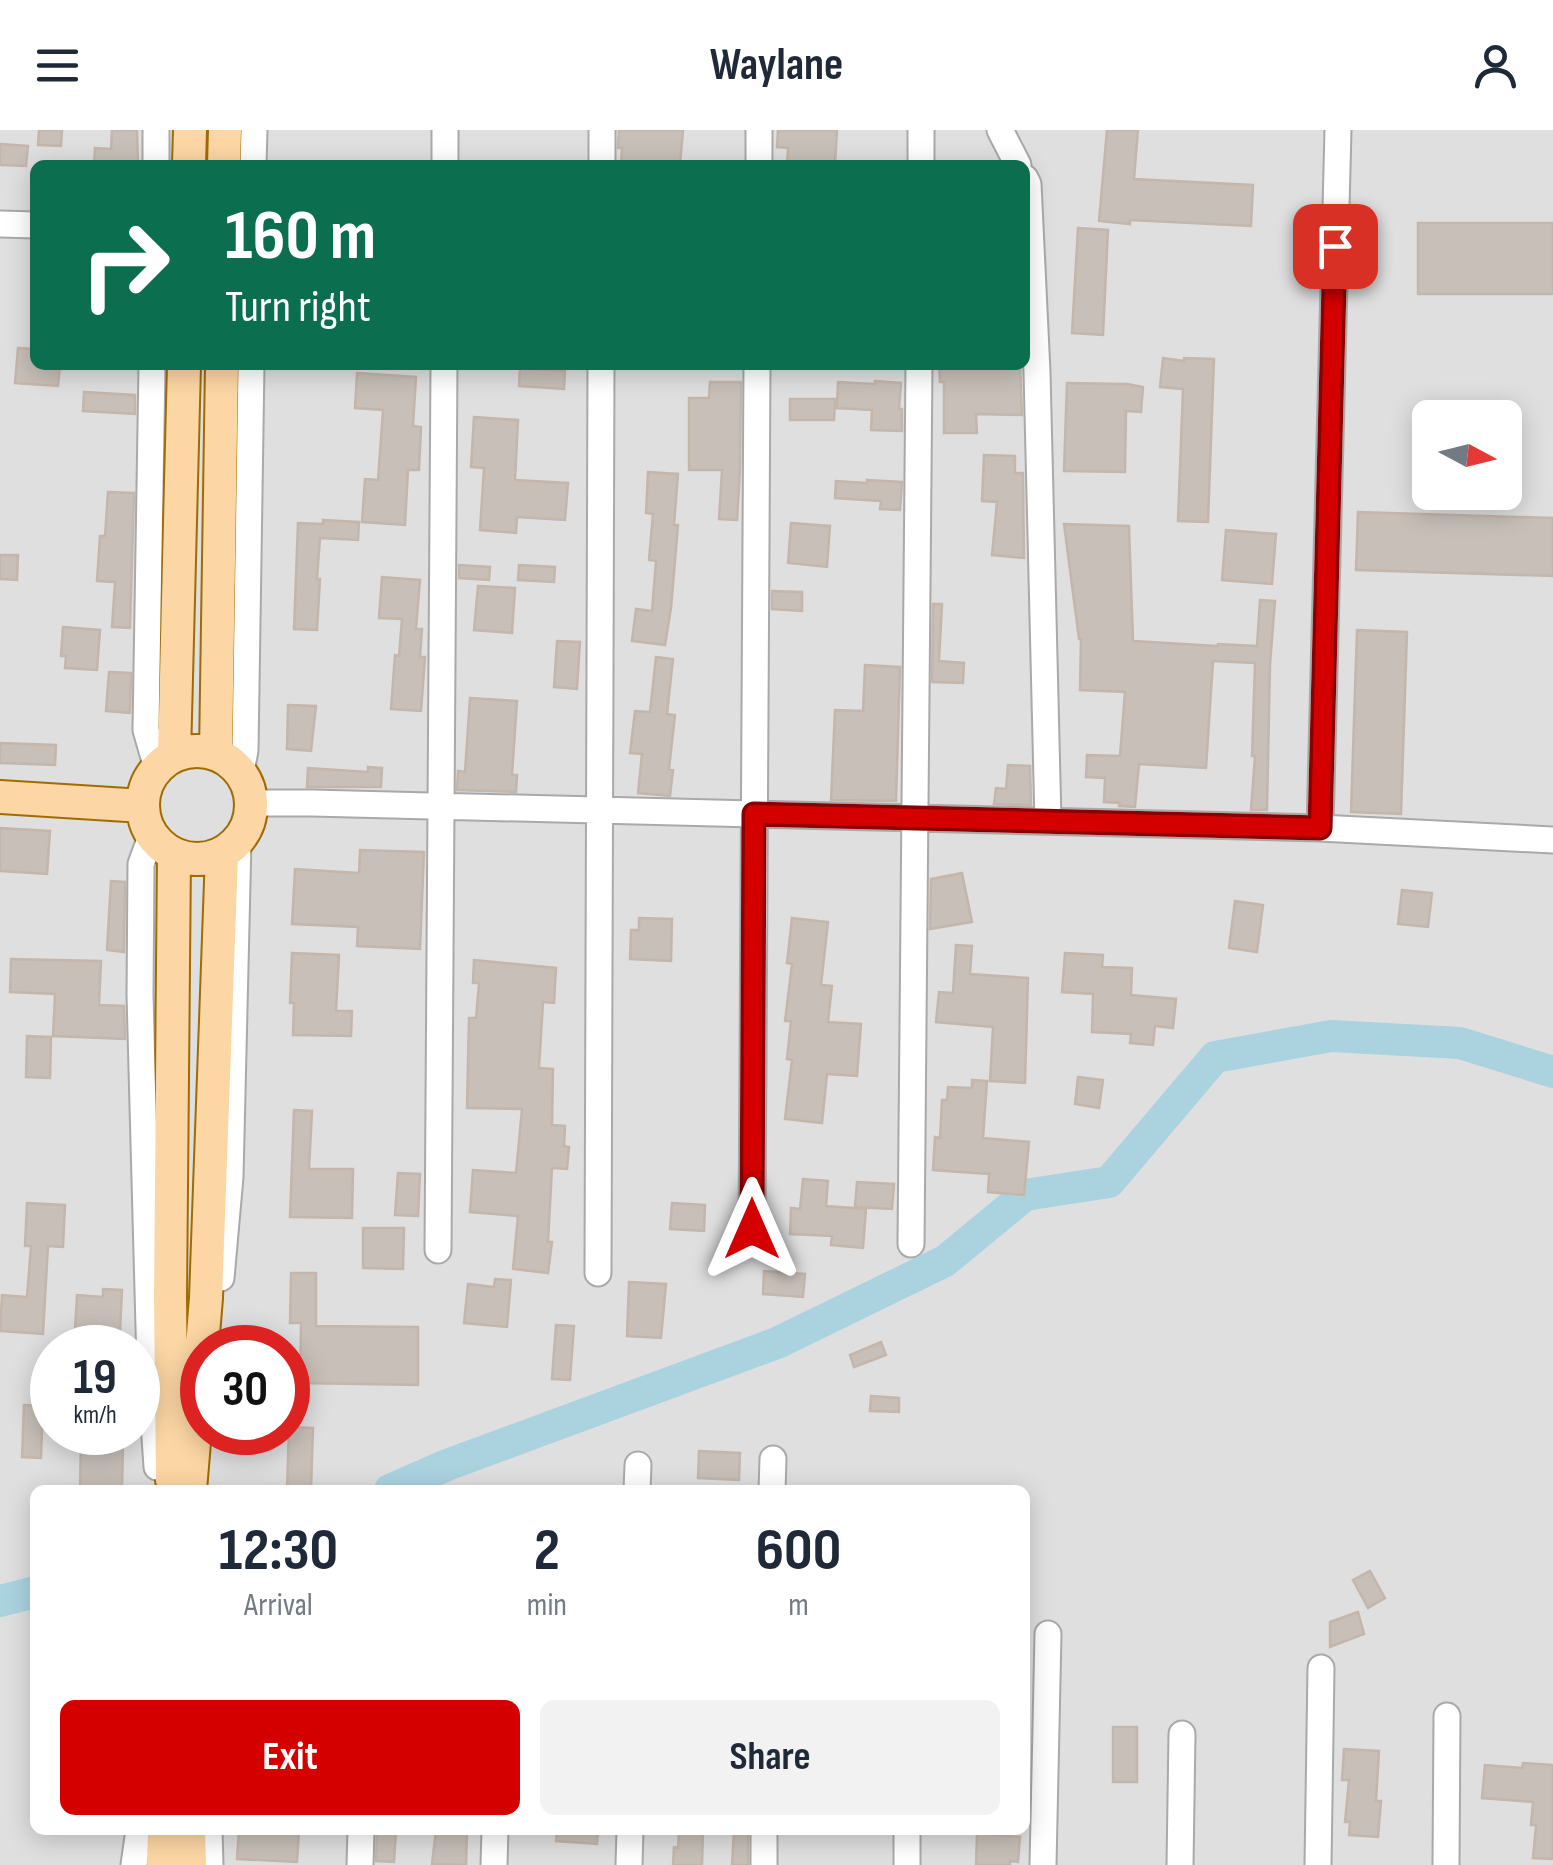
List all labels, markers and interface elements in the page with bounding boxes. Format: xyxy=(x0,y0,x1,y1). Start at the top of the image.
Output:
icon: menu xyxy=(30,38,85,93)
text: Waylane xyxy=(710,38,843,93)
icon: person xyxy=(1468,38,1523,93)
text: 160 m xyxy=(225,195,376,279)
icon: right xyxy=(60,200,190,330)
pin xyxy=(1293,204,1378,289)
icon: arrive xyxy=(1308,219,1363,274)
text: Turn right xyxy=(225,280,371,335)
north arrow xyxy=(1412,400,1522,510)
map controls xyxy=(1412,400,1522,510)
position arrow xyxy=(700,1177,804,1281)
speed limit sign: 30 xyxy=(180,1325,310,1455)
text: 19 xyxy=(73,1348,117,1408)
text: km/h xyxy=(73,1400,117,1431)
text: 12:30 xyxy=(219,1515,338,1587)
text: 2 xyxy=(534,1515,560,1587)
text: 600 xyxy=(756,1515,841,1587)
text: Arrival xyxy=(244,1586,313,1625)
text: min xyxy=(527,1586,567,1625)
text: m xyxy=(788,1586,809,1625)
button: Exit xyxy=(60,1700,520,1815)
button: Share xyxy=(540,1700,1000,1815)

